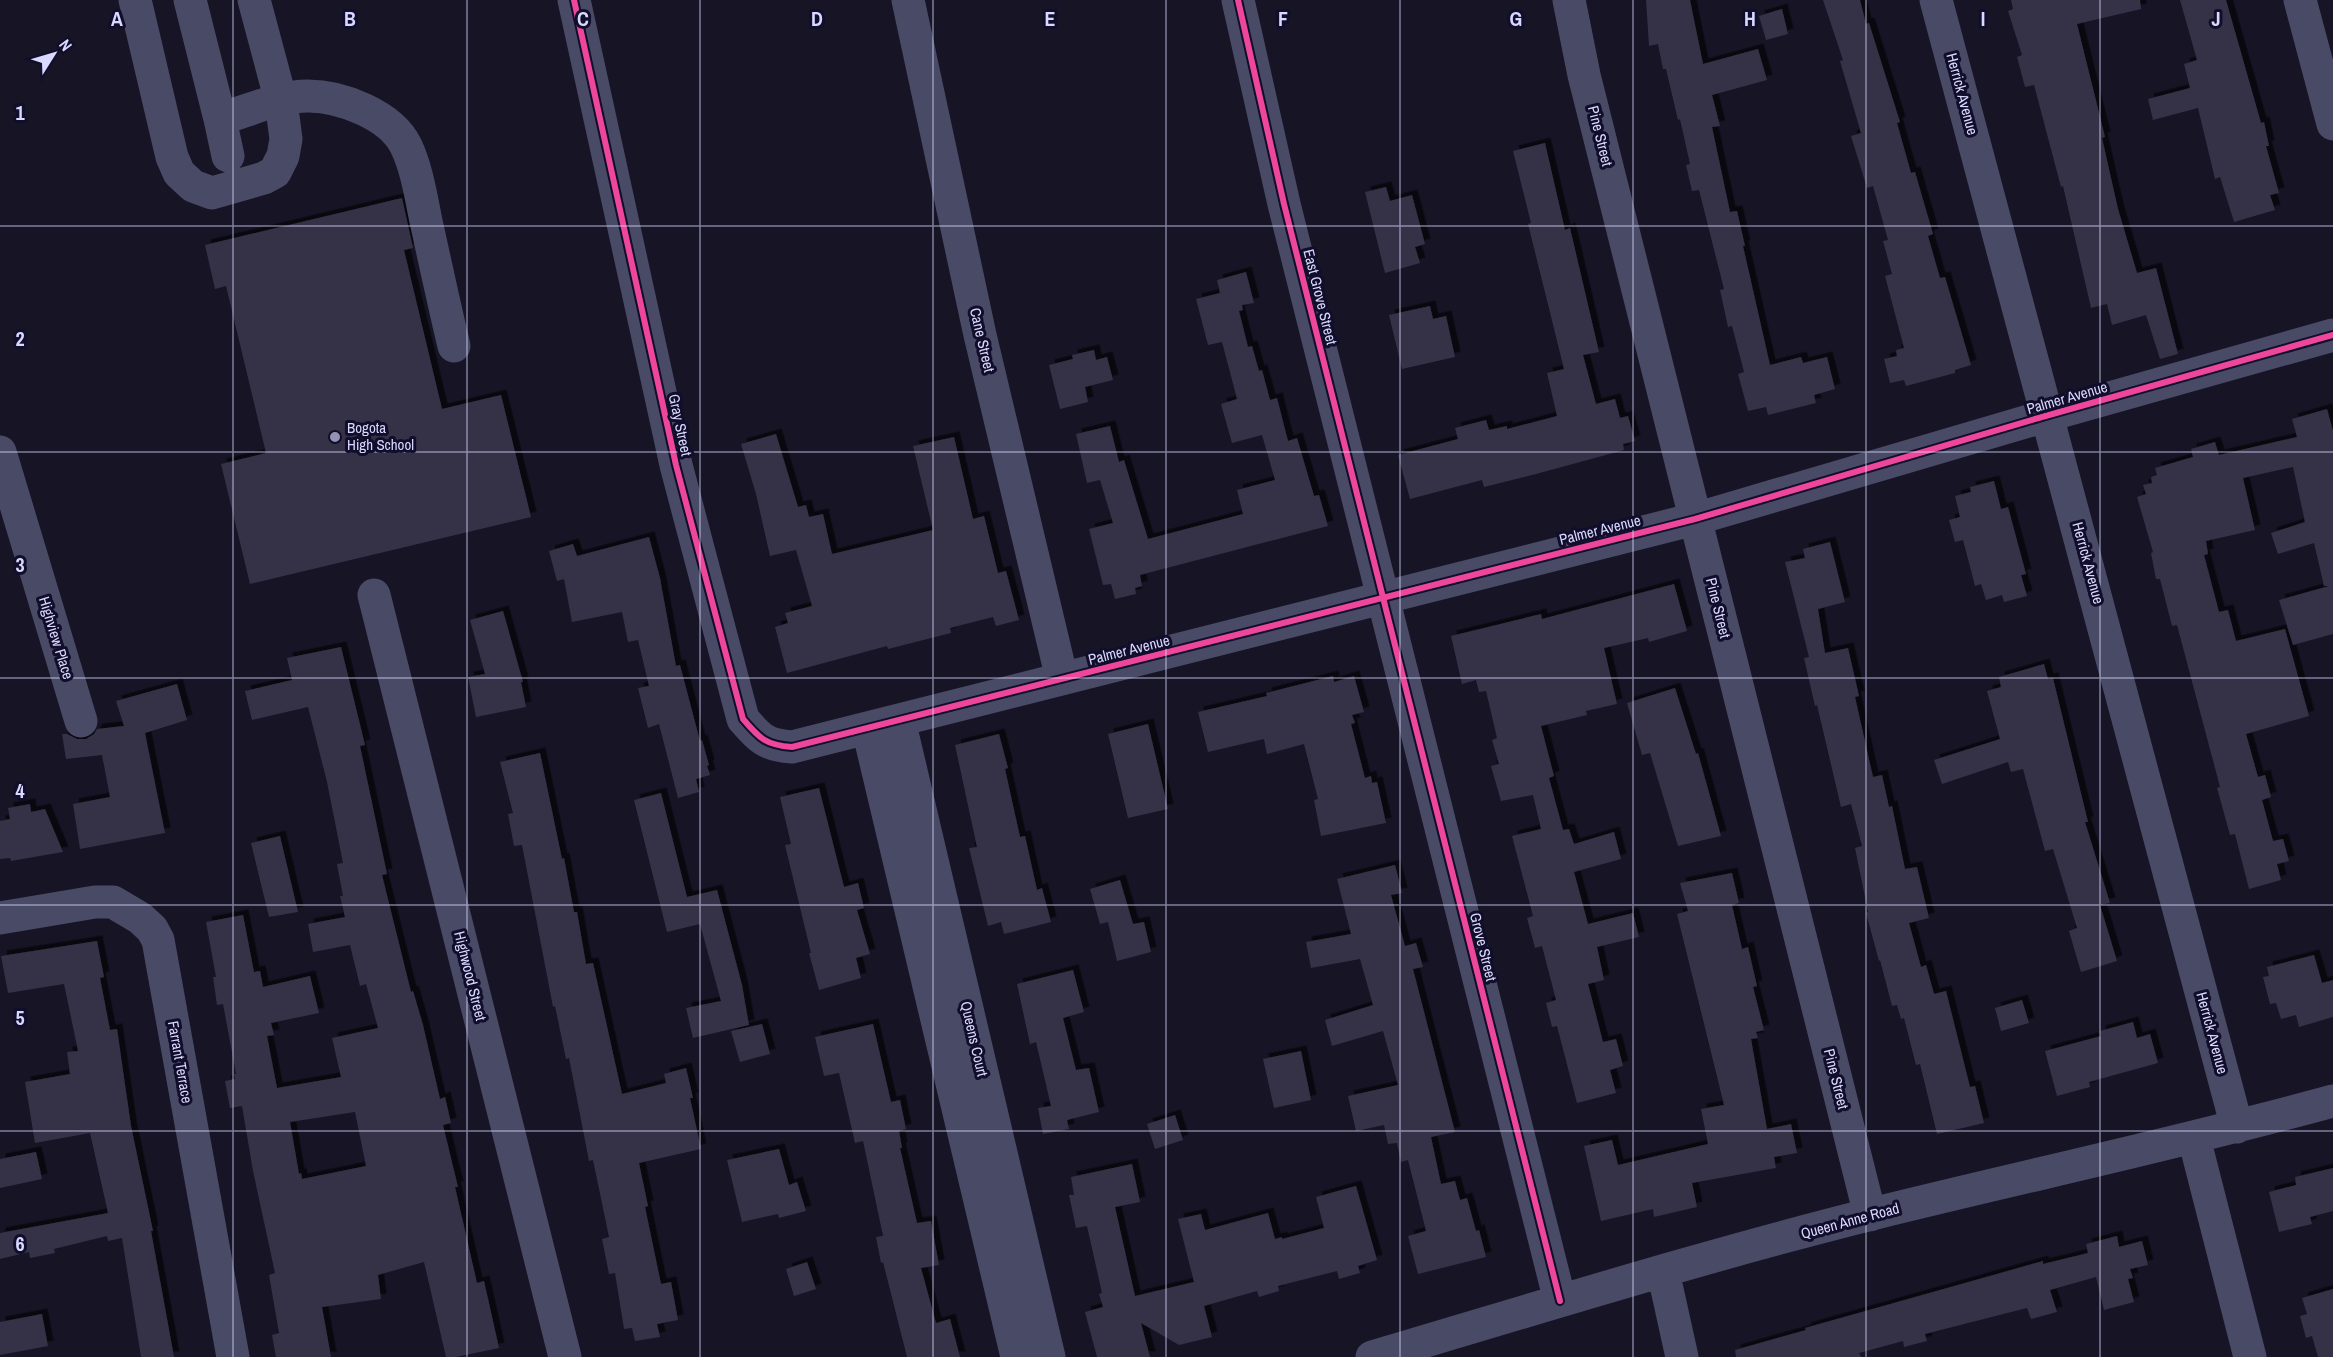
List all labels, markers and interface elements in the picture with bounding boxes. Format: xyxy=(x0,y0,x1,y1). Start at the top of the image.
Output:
text: A xyxy=(111,5,123,32)
text: B xyxy=(344,5,356,32)
text: C xyxy=(577,5,589,32)
text: D xyxy=(811,5,823,32)
text: E xyxy=(1045,5,1056,32)
text: F xyxy=(1278,5,1288,32)
text: G xyxy=(1510,5,1522,32)
text: H xyxy=(1744,5,1756,32)
text: I xyxy=(1981,5,1985,32)
text: J xyxy=(2211,5,2221,32)
north arrow xyxy=(24,24,84,84)
text: N xyxy=(54,35,78,55)
street label: Herrick Avenue xyxy=(1941,51,1984,137)
text: 1 xyxy=(15,99,25,126)
street label: Pine Street xyxy=(1583,103,1618,169)
street label: East Grove Street xyxy=(1298,247,1343,347)
street label: Cane Street xyxy=(965,306,1000,375)
text: 2 xyxy=(15,325,25,352)
street label: Palmer Avenue xyxy=(2024,376,2110,419)
street label: Gray Street xyxy=(664,392,697,458)
place label: Bogota High School xyxy=(347,417,414,455)
marker: Bogota High School xyxy=(328,430,342,444)
street label: Palmer Avenue xyxy=(1557,509,1643,550)
street label: Herrick Avenue xyxy=(2067,520,2110,606)
text: 3 xyxy=(15,551,25,578)
street label: Pine Street xyxy=(1701,575,1736,641)
street label: Highview Place xyxy=(34,594,79,682)
street label: Palmer Avenue xyxy=(1086,629,1172,670)
text: 4 xyxy=(15,777,25,804)
street label: Grove Street xyxy=(1465,910,1502,984)
street label: Highwood Street xyxy=(449,929,492,1023)
street label: Herrick Avenue xyxy=(2191,990,2234,1076)
street label: Queens Court xyxy=(956,999,993,1079)
text: 5 xyxy=(15,1004,25,1031)
street label: Farrant Terrace xyxy=(163,1019,198,1105)
street label: Pine Street xyxy=(1819,1046,1854,1112)
street label: Queen Anne Road xyxy=(1798,1197,1901,1244)
text: 6 xyxy=(15,1230,25,1257)

